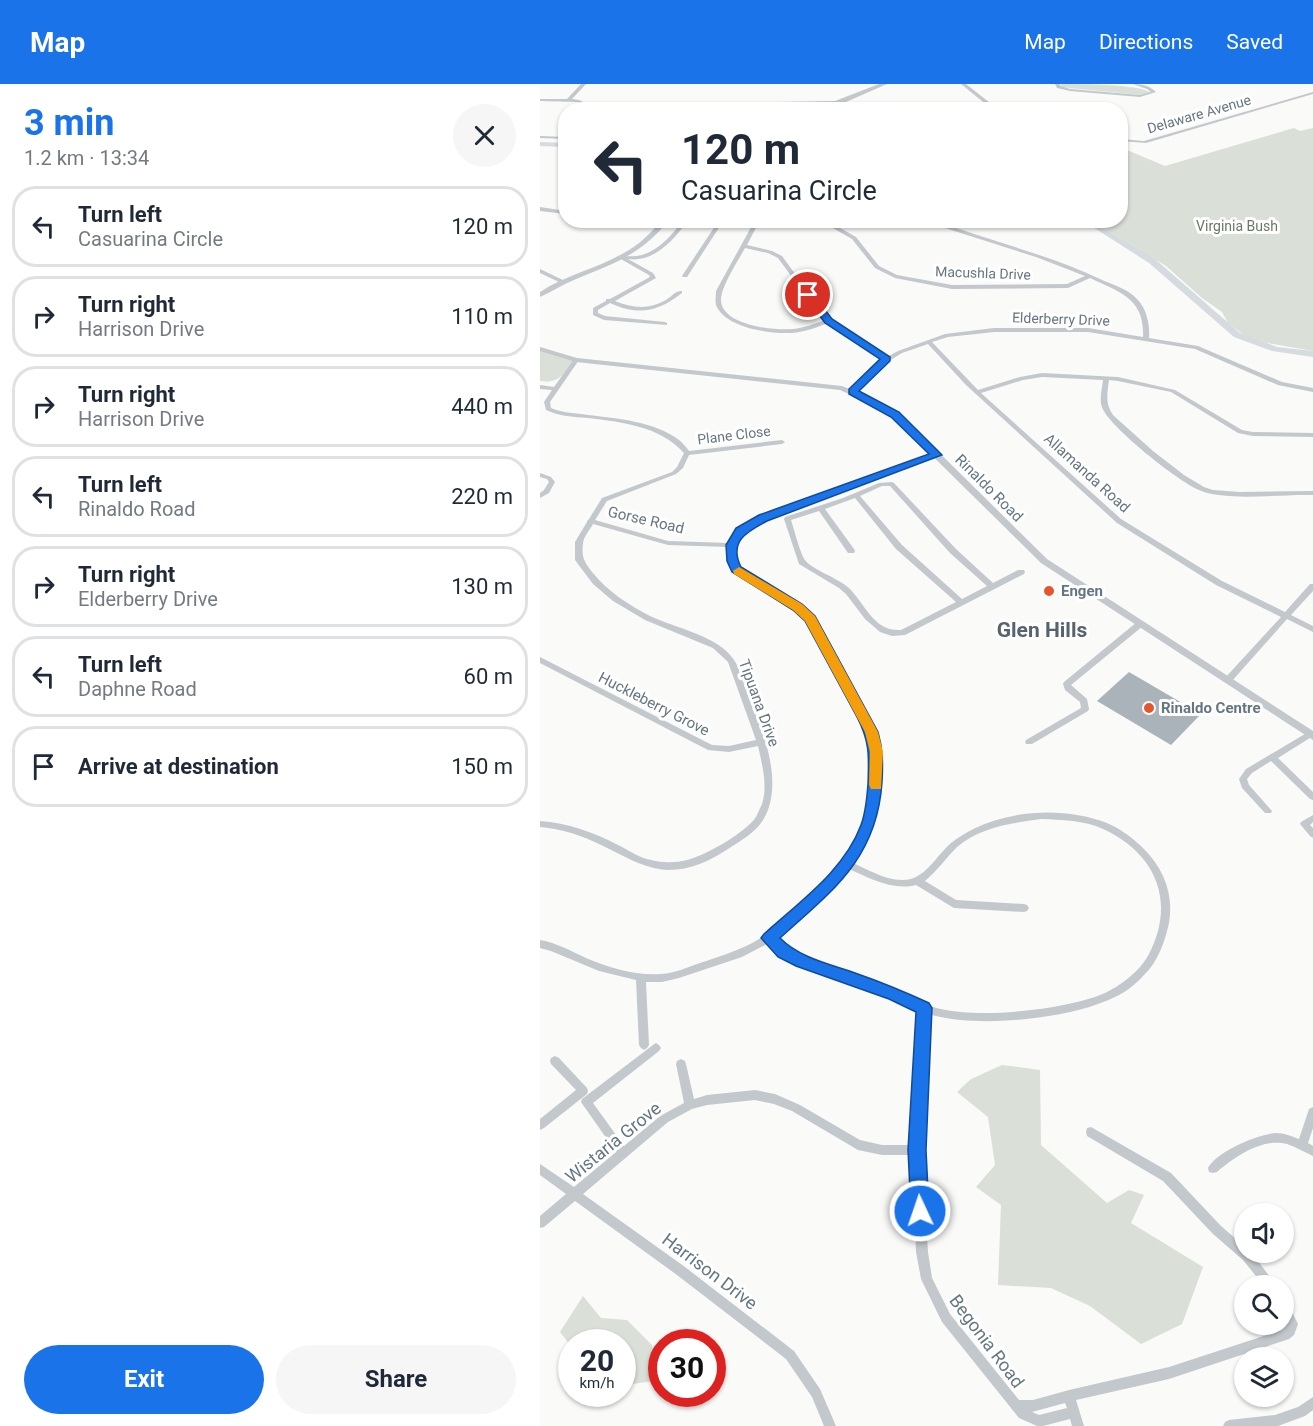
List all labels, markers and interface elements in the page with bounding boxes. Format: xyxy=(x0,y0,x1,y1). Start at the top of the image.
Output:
text: Map xyxy=(30,26,85,59)
text: Map xyxy=(1024,30,1066,54)
text: Directions xyxy=(1099,30,1193,54)
text: Saved xyxy=(1226,30,1283,54)
street label: Delaware Avenue xyxy=(1145,92,1253,136)
text: 3 min xyxy=(24,102,115,144)
button: close xyxy=(453,104,516,167)
text: 120 m xyxy=(681,125,800,174)
icon: left xyxy=(582,126,660,204)
text: 1.2 km · 13:34 xyxy=(24,146,149,170)
text: Casuarina Circle xyxy=(681,175,877,207)
text: Turn left xyxy=(78,202,162,227)
icon: left xyxy=(27,210,60,243)
text: 120 m xyxy=(451,214,513,239)
park label: Virginia Bush xyxy=(1196,218,1278,234)
text: Casuarina Circle xyxy=(78,227,223,251)
street label: Macushla Drive xyxy=(935,263,1031,283)
pin xyxy=(782,269,833,320)
icon: arrive xyxy=(791,278,824,311)
text: Turn right xyxy=(78,292,175,317)
icon: right xyxy=(27,300,60,333)
text: 110 m xyxy=(451,304,513,329)
street label: Elderberry Drive xyxy=(1012,309,1110,329)
text: Harrison Drive xyxy=(78,317,204,341)
text: Turn right xyxy=(78,382,175,407)
icon: right xyxy=(27,390,60,423)
text: 440 m xyxy=(451,394,513,419)
text: Harrison Drive xyxy=(78,407,204,431)
street label: Plane Close xyxy=(696,423,772,447)
street label: Allamanda Road xyxy=(1040,430,1134,516)
street label: Rinaldo Road xyxy=(951,450,1027,526)
text: Turn left xyxy=(78,472,162,497)
icon: left xyxy=(27,480,60,513)
text: 220 m xyxy=(451,484,513,509)
text: Rinaldo Road xyxy=(78,497,196,521)
street label: Gorse Road xyxy=(606,502,686,538)
text: Turn right xyxy=(78,562,175,587)
icon: right xyxy=(27,570,60,603)
text: 130 m xyxy=(451,574,513,599)
place label: Engen xyxy=(1061,582,1103,600)
marker: Engen xyxy=(1042,584,1056,598)
text: Elderberry Drive xyxy=(78,587,218,611)
district label: Glen Hills xyxy=(997,618,1087,642)
text: Turn left xyxy=(78,652,162,677)
street label: Tipuana Drive xyxy=(735,657,783,749)
icon: left xyxy=(27,660,60,693)
text: 60 m xyxy=(464,664,513,689)
street label: Huckleberry Grove xyxy=(595,668,713,740)
text: Daphne Road xyxy=(78,677,197,701)
place label: Rinaldo Centre xyxy=(1161,699,1260,717)
marker: Rinaldo Centre xyxy=(1142,701,1156,715)
icon: arrive xyxy=(27,750,60,783)
text: Arrive at destination xyxy=(78,754,279,779)
text: 150 m xyxy=(451,754,513,779)
street label: Wistaria Grove xyxy=(561,1097,665,1187)
position arrow xyxy=(888,1179,952,1243)
map controls xyxy=(1234,1203,1294,1407)
button: sound xyxy=(1234,1203,1294,1263)
street label: Harrison Drive xyxy=(658,1228,762,1314)
button: search xyxy=(1234,1275,1294,1335)
street label: Begonia Road xyxy=(945,1290,1029,1392)
speed limit sign: 30 xyxy=(648,1329,726,1407)
text: 20 xyxy=(580,1343,614,1378)
button: Exit xyxy=(24,1345,264,1414)
button: Share xyxy=(276,1345,516,1414)
button: layers xyxy=(1234,1347,1294,1407)
text: km/h xyxy=(579,1374,615,1392)

